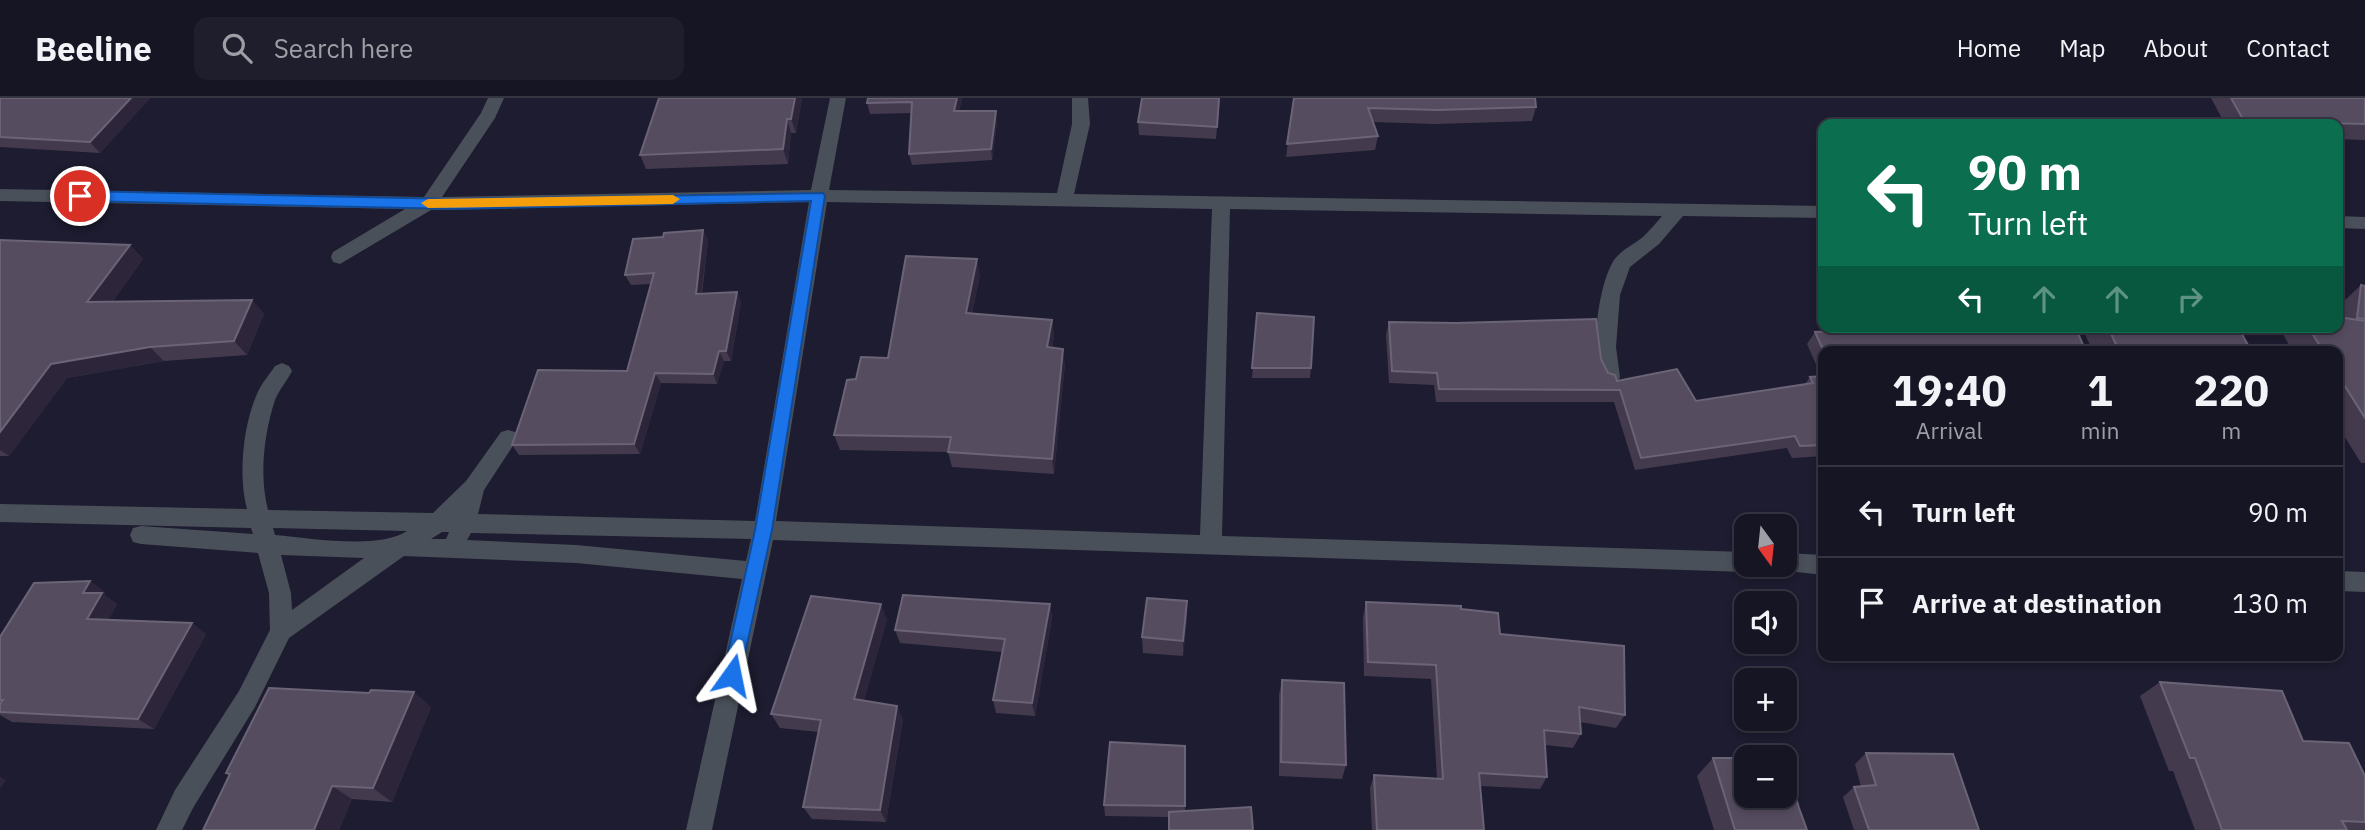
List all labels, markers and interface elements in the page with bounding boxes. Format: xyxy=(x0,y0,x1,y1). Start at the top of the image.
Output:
search box xyxy=(194,17,684,80)
text: Beeline xyxy=(35,27,152,70)
icon: search xyxy=(218,29,256,67)
text: Search here xyxy=(274,31,413,65)
text: Home xyxy=(1957,32,2021,64)
text: Map xyxy=(2059,32,2105,64)
text: About xyxy=(2143,32,2208,64)
text: Contact xyxy=(2246,32,2330,64)
text: 90 m xyxy=(1968,140,2082,203)
icon: left xyxy=(1853,147,1944,238)
pin xyxy=(50,166,110,226)
icon: arrive xyxy=(61,177,99,215)
text: Turn left xyxy=(1968,202,2088,244)
icon: left xyxy=(1952,280,1990,318)
icon: ahead xyxy=(2025,280,2063,318)
icon: ahead xyxy=(2098,280,2136,318)
icon: right xyxy=(2171,280,2209,318)
text: 19:40 xyxy=(1892,363,2007,418)
text: 1 xyxy=(2087,363,2113,418)
text: 220 xyxy=(2193,363,2269,418)
text: Arrival xyxy=(1916,415,1983,445)
text: min xyxy=(2081,415,2119,445)
text: m xyxy=(2221,415,2241,445)
icon: left xyxy=(1853,493,1891,531)
text: Turn left xyxy=(1912,495,2015,529)
text: 90 m xyxy=(2248,495,2308,529)
north arrow xyxy=(1734,514,1797,578)
map controls xyxy=(1734,514,1797,808)
icon: arrive xyxy=(1853,584,1891,622)
text: Arrive at destination xyxy=(1912,586,2162,620)
text: 130 m xyxy=(2232,586,2308,620)
button: sound xyxy=(1734,591,1797,654)
position arrow xyxy=(695,638,769,712)
button: + xyxy=(1734,668,1797,731)
button: − xyxy=(1734,745,1797,808)

